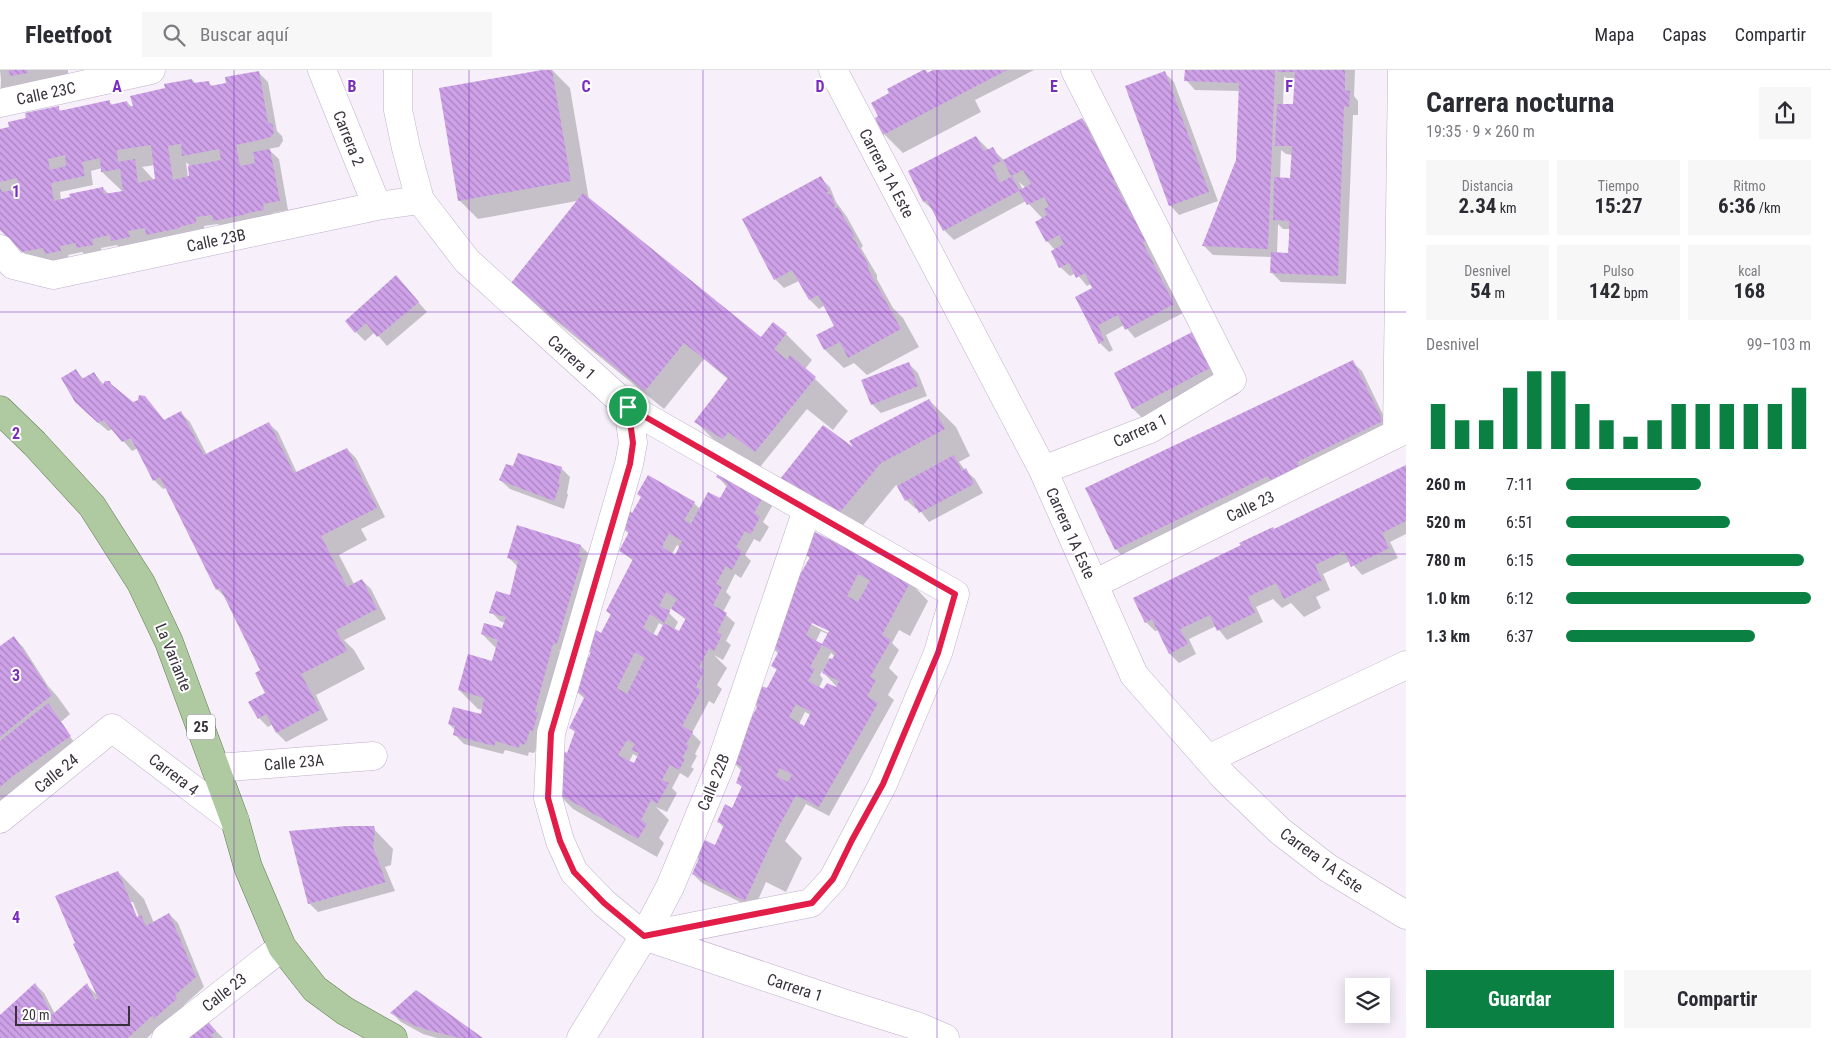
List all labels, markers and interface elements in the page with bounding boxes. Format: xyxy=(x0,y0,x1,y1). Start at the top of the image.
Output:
search box xyxy=(142,12,492,57)
text: Fleetfoot xyxy=(25,21,112,49)
icon: search xyxy=(160,21,188,49)
text: Buscar aquí xyxy=(200,23,288,46)
text: Mapa xyxy=(1595,24,1634,45)
text: Capas xyxy=(1662,24,1707,45)
text: Compartir xyxy=(1735,24,1806,45)
text: A xyxy=(112,77,122,96)
text: B xyxy=(348,77,357,96)
text: C xyxy=(581,77,591,96)
text: D xyxy=(815,77,825,96)
text: E xyxy=(1050,77,1058,96)
text: F xyxy=(1285,77,1293,96)
street label: Calle 23C xyxy=(15,78,77,109)
text: Carrera nocturna xyxy=(1426,86,1615,119)
button: share xyxy=(1759,87,1811,139)
street label: Carrera 2 xyxy=(329,108,368,169)
text: 19:35 · 9 × 260 m xyxy=(1426,122,1535,141)
street label: Carrera 1A Este xyxy=(855,126,918,221)
text: Distancia xyxy=(1462,178,1513,194)
text: Tiempo xyxy=(1598,178,1639,194)
text: Ritmo xyxy=(1733,178,1766,194)
text: 1 xyxy=(12,182,20,201)
text: 2.34 xyxy=(1458,194,1496,218)
text: 15:27 xyxy=(1594,194,1643,218)
text: 6:36 xyxy=(1718,194,1756,218)
text: km xyxy=(1496,200,1517,216)
text: /km xyxy=(1756,200,1781,216)
street label: Calle 23B xyxy=(185,225,247,256)
text: Desnivel xyxy=(1464,263,1511,279)
text: Pulso xyxy=(1603,263,1634,279)
text: kcal xyxy=(1738,263,1761,279)
text: 54 xyxy=(1470,279,1491,303)
text: 142 xyxy=(1589,279,1621,303)
text: 168 xyxy=(1734,279,1765,303)
text: m xyxy=(1491,285,1505,301)
text: bpm xyxy=(1621,285,1648,301)
street label: Carrera 1 xyxy=(544,331,599,384)
text: Desnivel xyxy=(1426,335,1479,354)
text: 99–103 m xyxy=(1747,335,1811,354)
pin xyxy=(607,386,649,428)
icon: arrive xyxy=(614,393,642,421)
street label: Carrera 1 xyxy=(1110,410,1170,451)
text: 2 xyxy=(12,424,20,443)
text: 260 m xyxy=(1426,475,1466,494)
text: 7:11 xyxy=(1506,475,1533,494)
street label: Carrera 1A Este xyxy=(1042,485,1099,582)
street label: Calle 23 xyxy=(1223,487,1277,526)
text: 520 m xyxy=(1426,513,1466,532)
text: 6:51 xyxy=(1506,513,1533,532)
text: 780 m xyxy=(1426,551,1466,570)
text: 6:15 xyxy=(1506,551,1533,570)
text: 1.0 km xyxy=(1426,589,1470,608)
text: 6:12 xyxy=(1506,589,1533,608)
street label: La Variante xyxy=(151,621,196,694)
text: 1.3 km xyxy=(1426,627,1470,646)
text: 6:37 xyxy=(1506,627,1533,646)
text: 3 xyxy=(12,666,20,685)
road number: 25 xyxy=(187,714,215,740)
street label: Carrera 4 xyxy=(145,749,203,799)
street label: Calle 24 xyxy=(31,750,82,797)
street label: Calle 23A xyxy=(263,750,325,775)
street label: Calle 22B xyxy=(693,751,733,813)
street label: Carrera 1A Este xyxy=(1276,824,1367,897)
text: 4 xyxy=(12,908,20,927)
street label: Calle 23 xyxy=(198,969,250,1016)
street label: Carrera 1 xyxy=(765,970,825,1005)
button: Guardar xyxy=(1426,970,1614,1028)
button: Compartir xyxy=(1624,970,1811,1028)
map controls xyxy=(1345,978,1390,1023)
button: layers xyxy=(1345,978,1390,1023)
scale bar xyxy=(15,1003,130,1026)
text: 20 m xyxy=(22,1007,50,1023)

